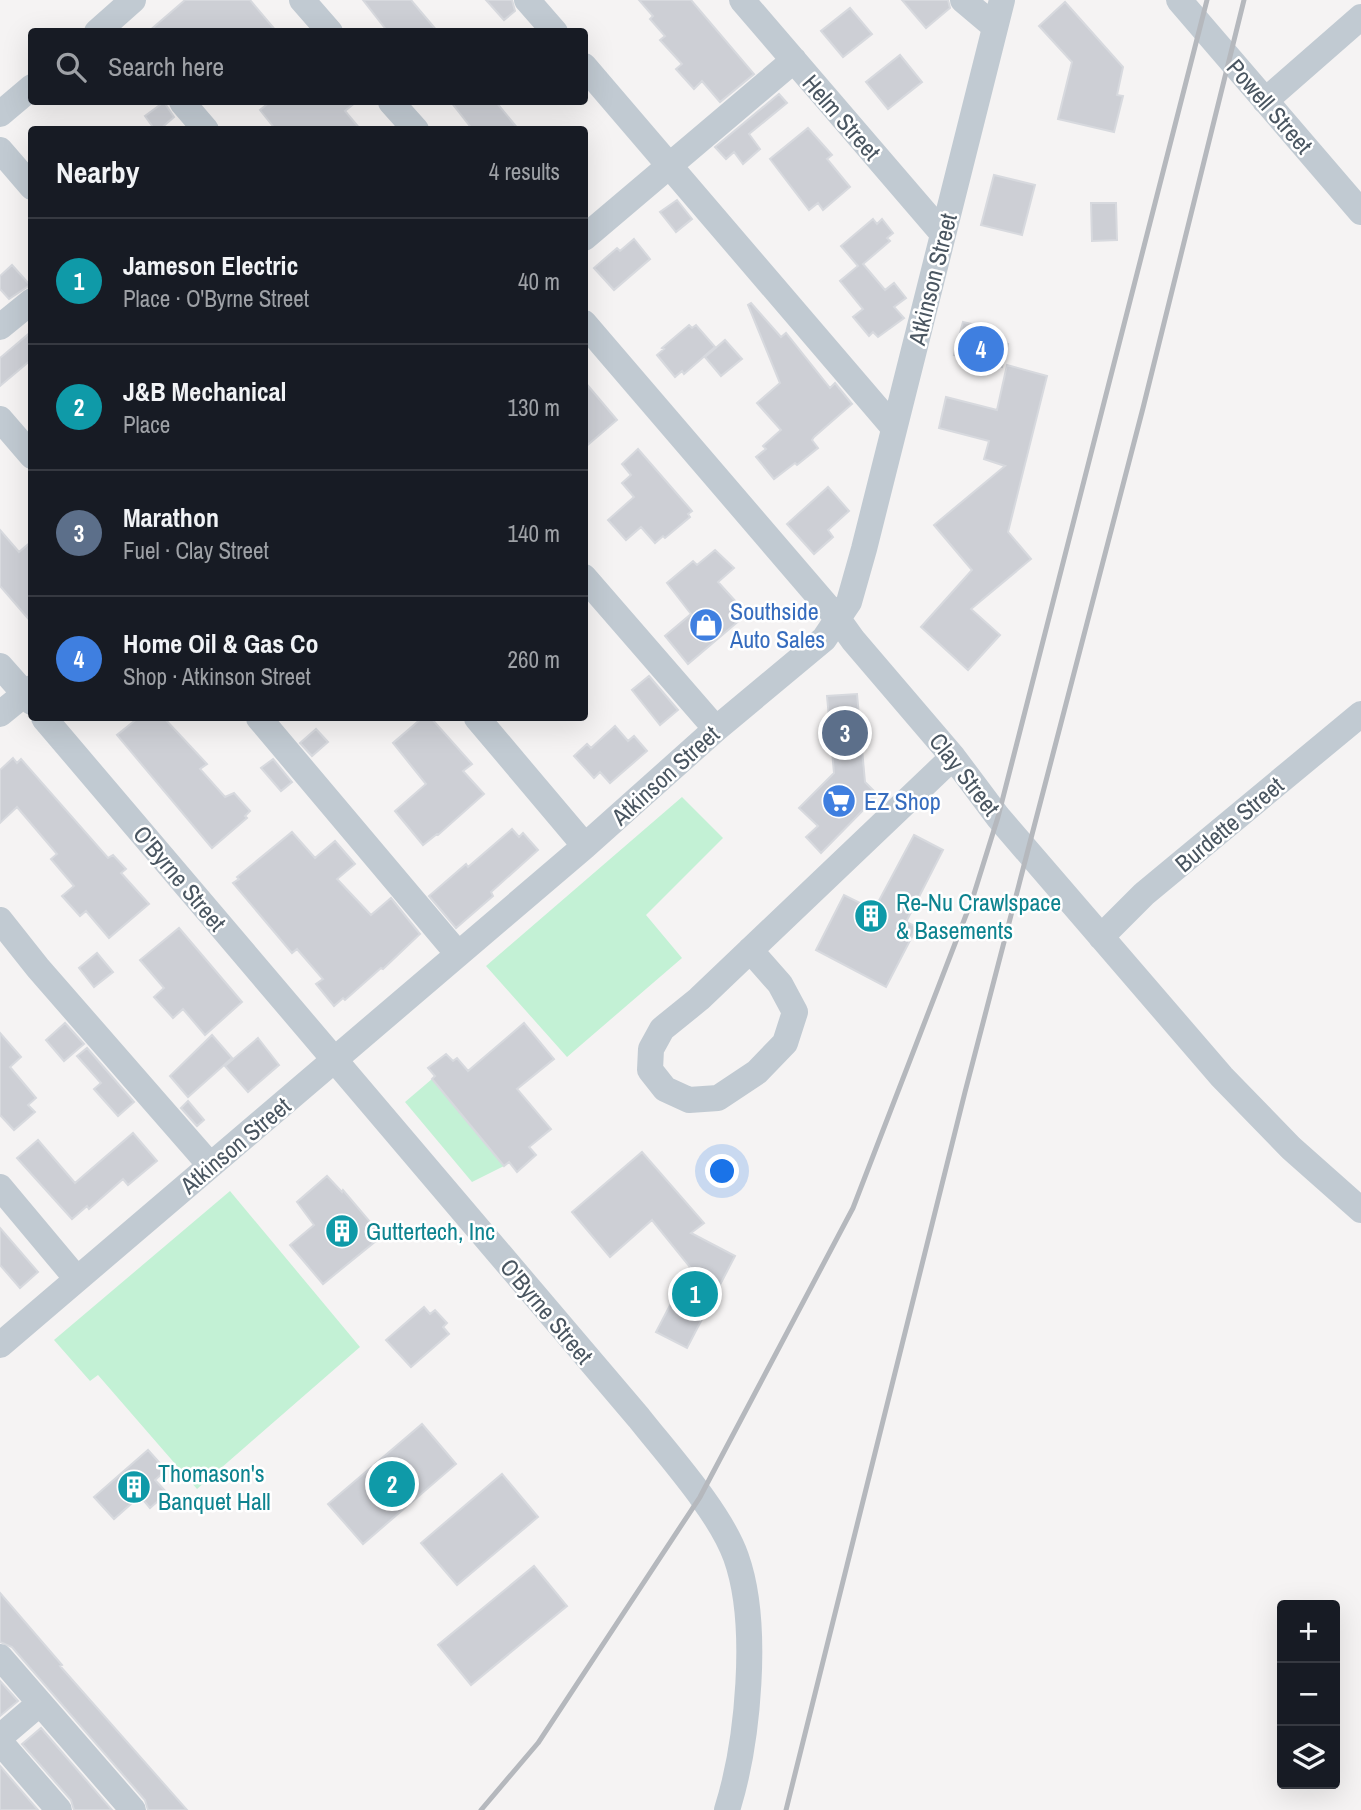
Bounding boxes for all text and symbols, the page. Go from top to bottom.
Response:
search box [28,28,588,105]
icon: search [52,48,90,86]
text: Search here [108,49,224,84]
street label: Powell Street [1220,52,1320,161]
street label: Helm Street [796,67,888,167]
text: Nearby [56,152,139,192]
text: 4 results [489,156,560,187]
street label: Atkinson Street [900,209,964,349]
text: Jameson Electric [123,248,298,283]
text: 1 [74,266,84,297]
text: 40 m [518,266,560,297]
text: Place · O'Byrne Street [123,283,309,314]
pin: 4 [958,323,1004,375]
text: J&B Mechanical [123,374,287,409]
text: 2 [74,392,84,423]
text: 130 m [508,392,560,423]
text: Place [123,409,170,440]
text: Marathon [123,500,219,535]
text: 3 [74,518,84,549]
text: 140 m [508,518,560,549]
text: Fuel · Clay Street [123,535,269,566]
place label: Southside Auto Sales [729,595,825,655]
shop icon: Southside Auto Sales [687,606,725,644]
text: Home Oil & Gas Co [123,626,319,661]
text: 4 [74,644,84,675]
text: 260 m [508,644,560,675]
text: Shop · Atkinson Street [123,661,311,692]
pin: 3 [822,707,868,759]
street label: Atkinson Street [604,718,726,833]
street label: Clay Street [922,726,1008,823]
street label: Burdette Street [1168,769,1290,879]
supermarket icon: EZ Shop [820,782,858,820]
place label: EZ Shop [864,785,941,817]
street label: O'Byrne Street [126,819,234,938]
place label: Re-Nu Crawlspace & Basements [896,886,1061,946]
building icon: Re-Nu Crawlspace & Basements [852,897,890,935]
street label: Atkinson Street [172,1089,297,1201]
your location [705,1154,739,1188]
building icon: Guttertech, Inc [323,1212,361,1250]
place label: Guttertech, Inc [366,1215,495,1247]
street label: O'Byrne Street [493,1252,601,1371]
pin: 1 [672,1268,718,1320]
place label: Thomason's Banquet Hall [158,1457,271,1517]
pin: 2 [369,1458,415,1510]
building icon: Thomason's Banquet Hall [115,1468,153,1506]
map controls [1277,1600,1340,1789]
button: + [1277,1600,1340,1663]
button: − [1277,1663,1340,1726]
button: layers [1277,1726,1340,1789]

